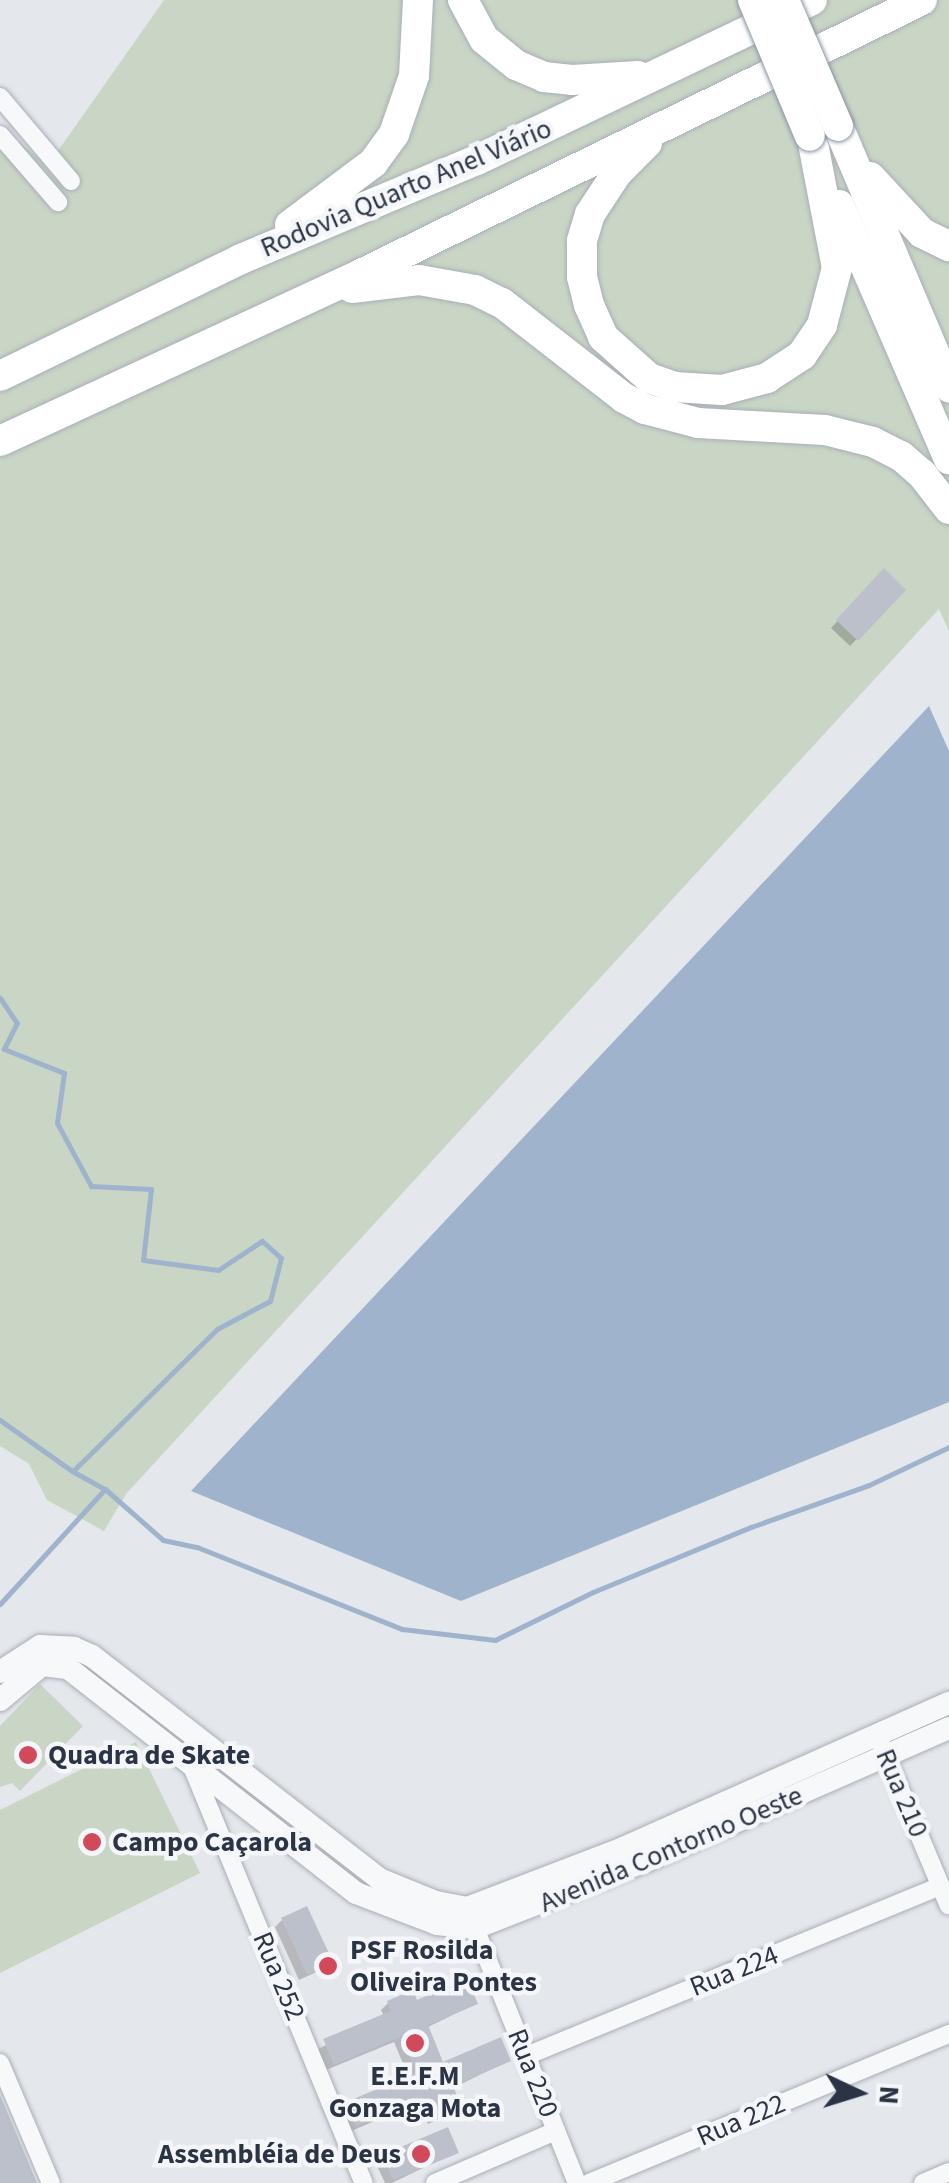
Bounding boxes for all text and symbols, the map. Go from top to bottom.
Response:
street label: Rodovia Quarto Anel Viário [255,111,557,265]
place label: Quadra de Skate [48,1738,250,1772]
marker: Quadra de Skate [17,1744,39,1766]
street label: Rua 210 [868,1744,936,1842]
street label: Avenida Contorno Oeste [534,1778,808,1920]
place label: Campo Caçarola [112,1825,312,1859]
marker: Campo Caçarola [81,1831,103,1853]
street label: Rua 252 [245,1927,313,2025]
place label: PSF Rosilda Oliveira Pontes [350,1933,537,1999]
street label: Rua 224 [685,1938,783,2004]
marker: PSF Rosilda Oliveira Pontes [315,1953,341,1979]
street label: Rua 220 [500,2024,566,2122]
marker: E.E.F.M Gonzaga Mota [404,2032,426,2054]
north arrow [809,2043,909,2143]
place label: E.E.F.M Gonzaga Mota [329,2059,501,2125]
text: N [868,2084,910,2106]
street label: Rua 222 [692,2086,790,2154]
place label: Assembléia de Deus [158,2137,401,2171]
marker: Assembléia de Deus [410,2143,432,2165]

